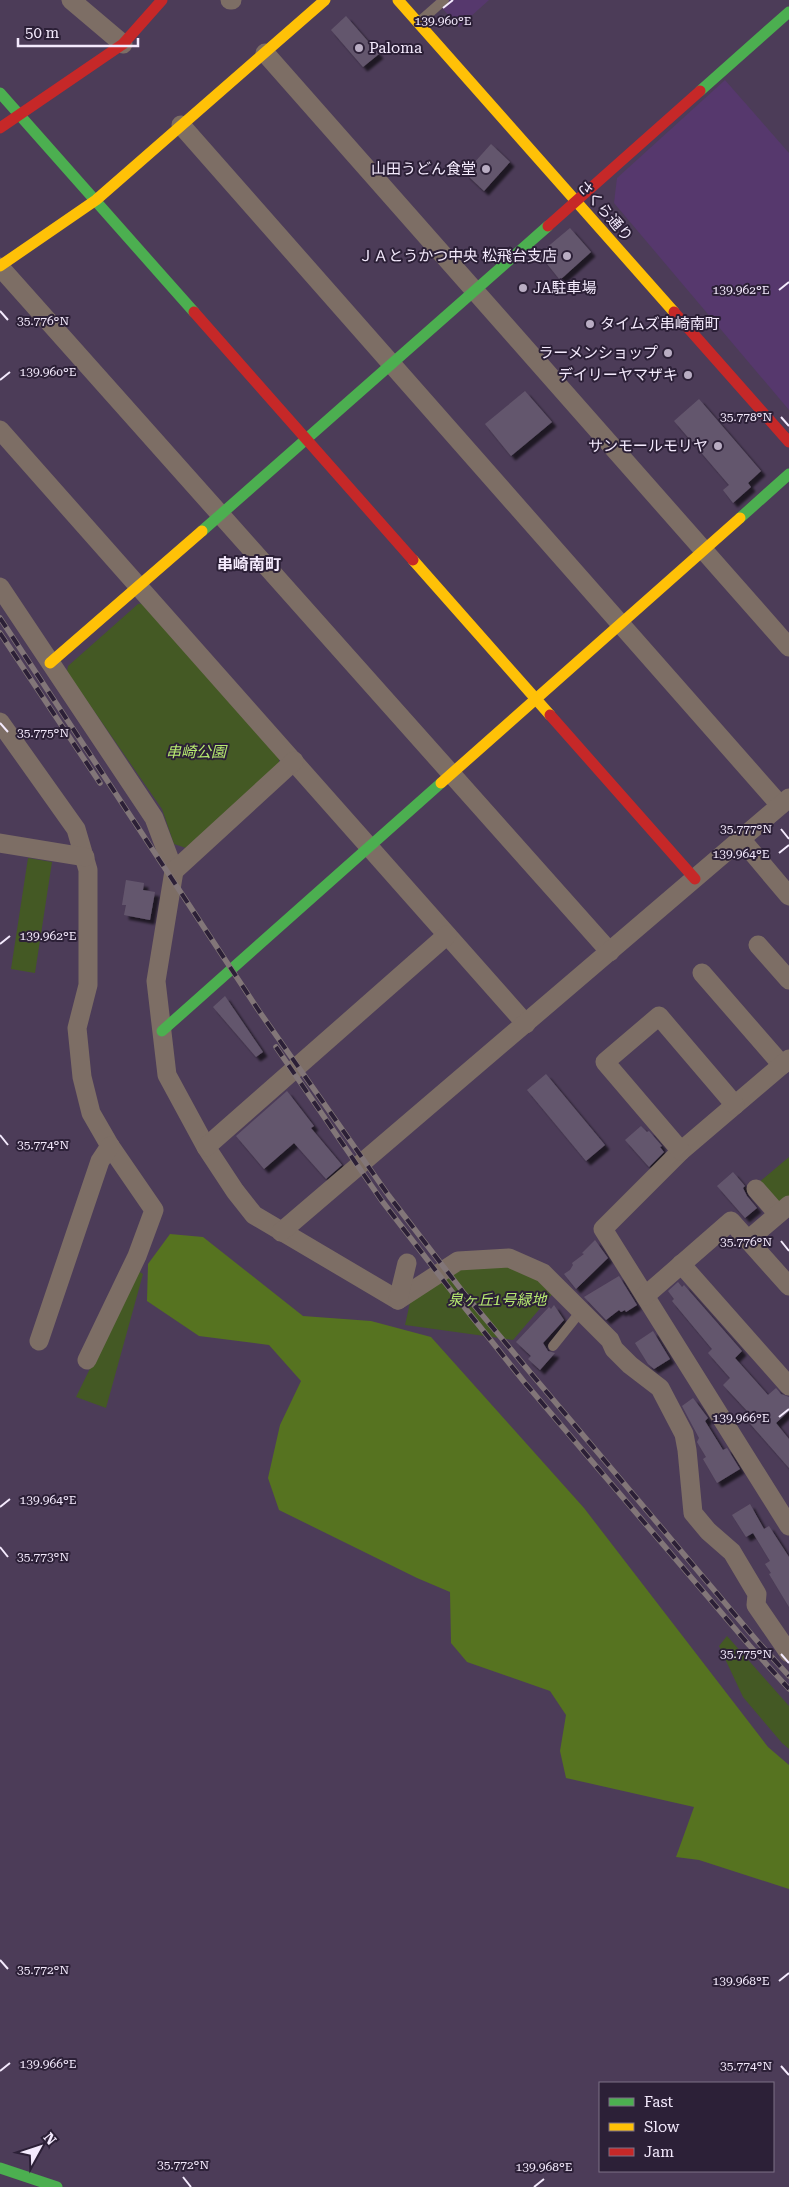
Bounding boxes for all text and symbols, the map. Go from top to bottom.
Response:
text: 139.960°E [415,14,471,28]
scale bar [18,15,138,47]
text: 50 m [25,24,60,42]
place label: Paloma [369,39,422,57]
marker: Paloma [353,42,365,54]
place label: 山田うどん食堂 [371,160,476,178]
marker: 山田うどん食堂 [480,163,492,175]
street label: さくら通り [574,177,636,245]
place label: ＪＡとうかつ中央 松飛台支店 [358,247,557,265]
marker: ＪＡとうかつ中央 松飛台支店 [561,250,573,262]
place label: JA駐車場 [533,279,597,297]
marker: JA駐車場 [517,282,529,294]
text: 139.962°E [713,283,769,297]
text: 35.776°N [17,314,69,328]
place label: タイムズ串崎南町 [600,315,720,333]
marker: タイムズ串崎南町 [584,318,596,330]
place label: ラーメンショップ [539,344,658,362]
marker: ラーメンショップ [662,347,674,359]
text: 139.960°E [20,365,76,379]
place label: デイリーヤマザキ [558,366,678,384]
marker: デイリーヤマザキ [682,369,694,381]
text: 35.778°N [720,410,772,424]
place label: サンモールモリヤ [588,437,708,455]
marker: サンモールモリヤ [712,440,724,452]
district label: 串崎南町 [217,555,281,574]
text: 35.775°N [17,726,69,740]
park label: 串崎公園 [166,743,228,761]
text: 35.777°N [720,822,772,836]
text: 139.964°E [713,847,769,861]
text: 139.962°E [20,929,76,943]
text: 35.774°N [17,1138,69,1152]
text: 35.776°N [720,1235,772,1249]
park label: 泉ヶ丘1号緑地 [448,1291,548,1309]
text: 139.966°E [713,1411,769,1425]
text: 139.964°E [20,1493,76,1507]
text: 35.773°N [17,1550,69,1564]
text: 35.775°N [720,1647,772,1661]
text: 35.772°N [17,1963,69,1977]
text: 139.968°E [713,1974,769,1988]
text: 139.966°E [20,2057,76,2071]
text: 35.774°N [720,2059,772,2073]
legend [599,2082,774,2172]
text: Fast [644,2093,674,2111]
text: Slow [644,2118,680,2136]
north arrow [15,2122,65,2172]
text: N [40,2129,60,2148]
text: Jam [644,2143,674,2161]
text: 35.772°N [157,2158,209,2172]
text: 139.968°E [516,2160,572,2174]

